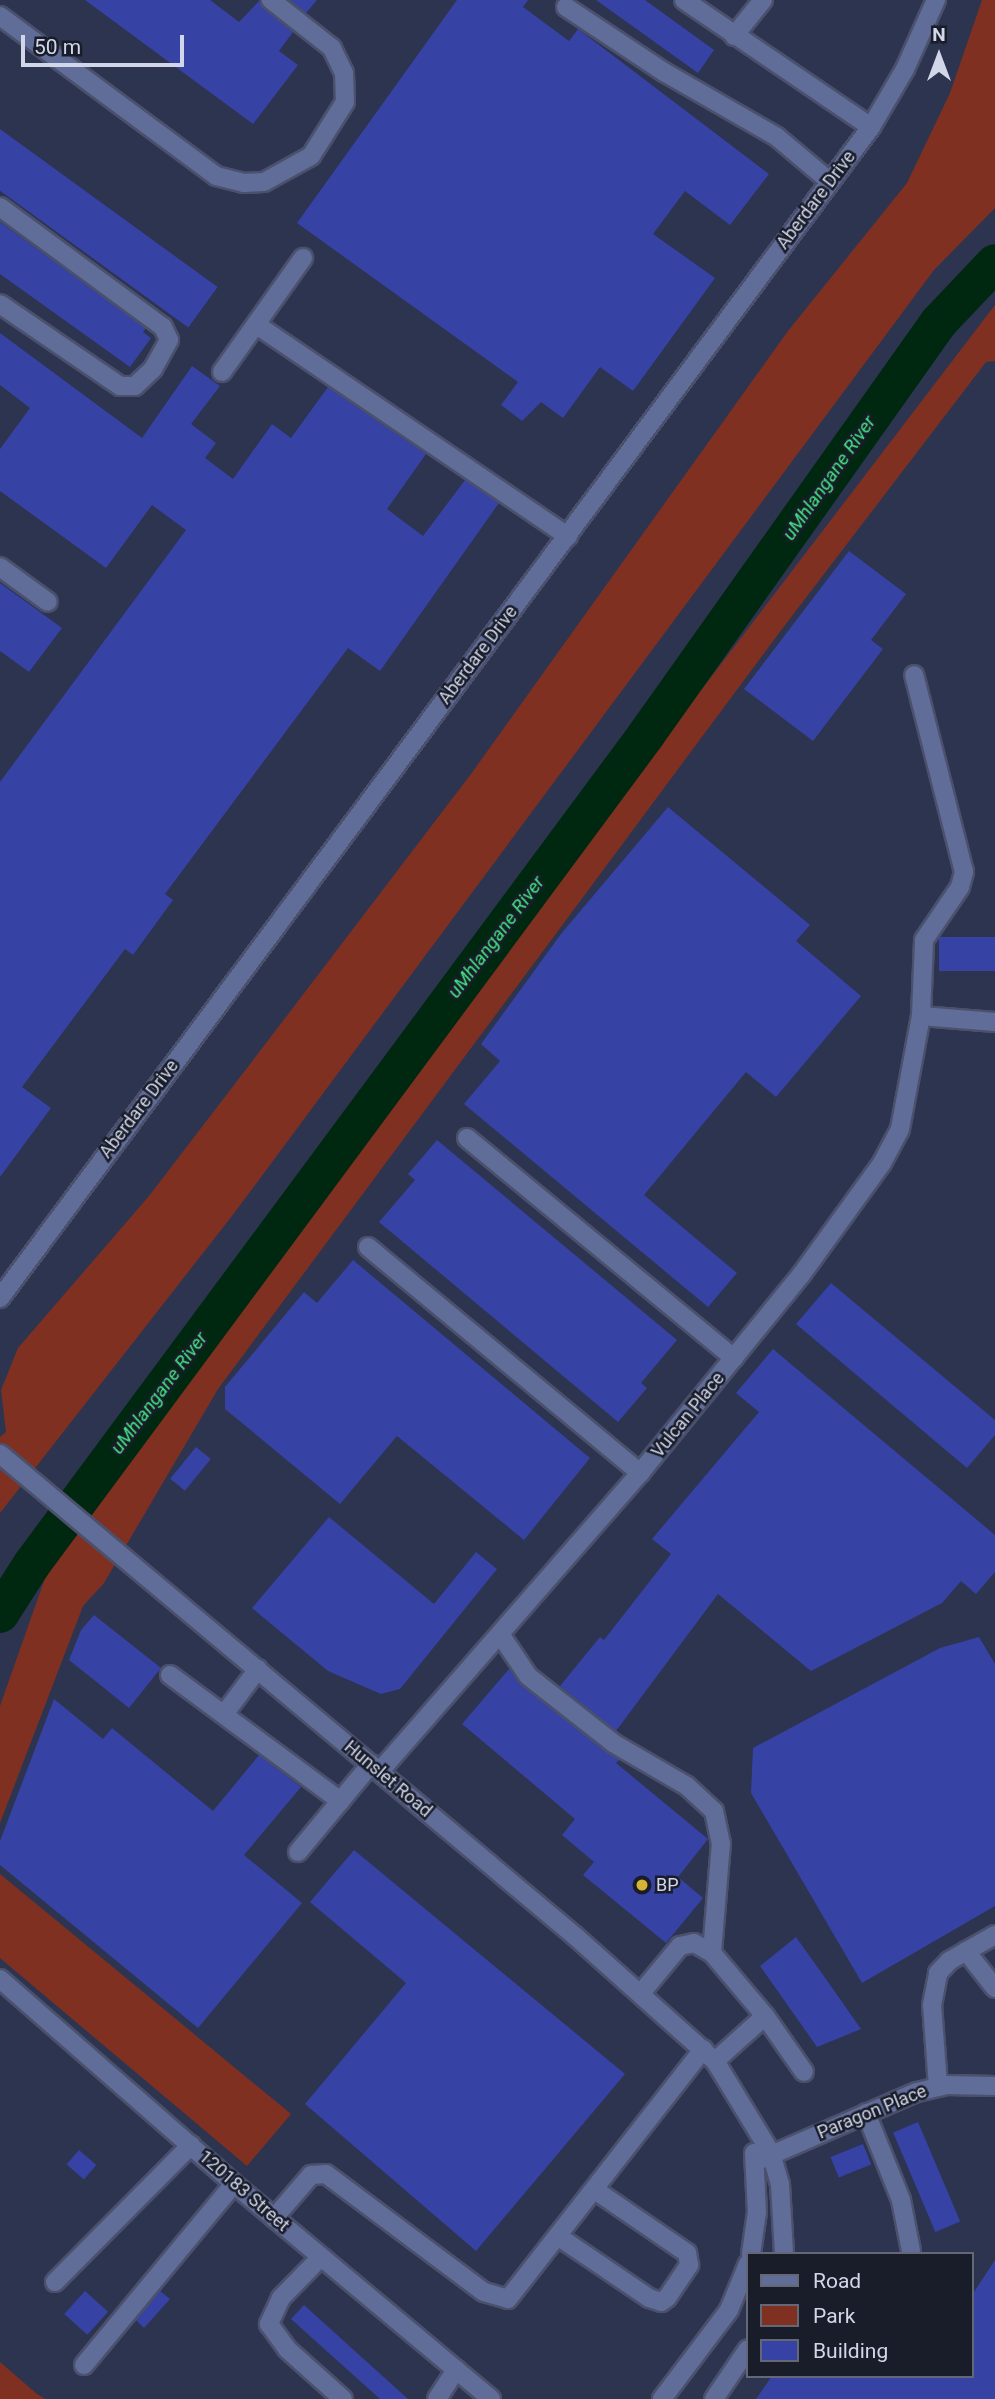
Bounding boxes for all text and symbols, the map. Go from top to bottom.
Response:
scale bar [24,21,187,65]
north arrow [904,21,974,91]
text: N [932,23,946,46]
text: 50 m [34,35,81,59]
street label: Aberdare Drive [772,147,860,253]
water label: uMhlangane River [778,411,880,545]
street label: Aberdare Drive [434,602,522,708]
water label: uMhlangane River [443,872,549,1002]
street label: Aberdare Drive [95,1056,183,1162]
water label: uMhlangane River [106,1328,212,1458]
street label: Vulcan Place [647,1368,729,1462]
street label: Hunslet Road [340,1736,436,1822]
place label: BP [656,1874,679,1896]
marker: BP [634,1877,650,1893]
street label: Paragon Place [814,2080,930,2144]
street label: 120183 Street [194,2146,294,2236]
legend [746,2252,974,2378]
text: Road [813,2269,861,2293]
text: Park [813,2304,855,2328]
text: Building [813,2339,888,2363]

